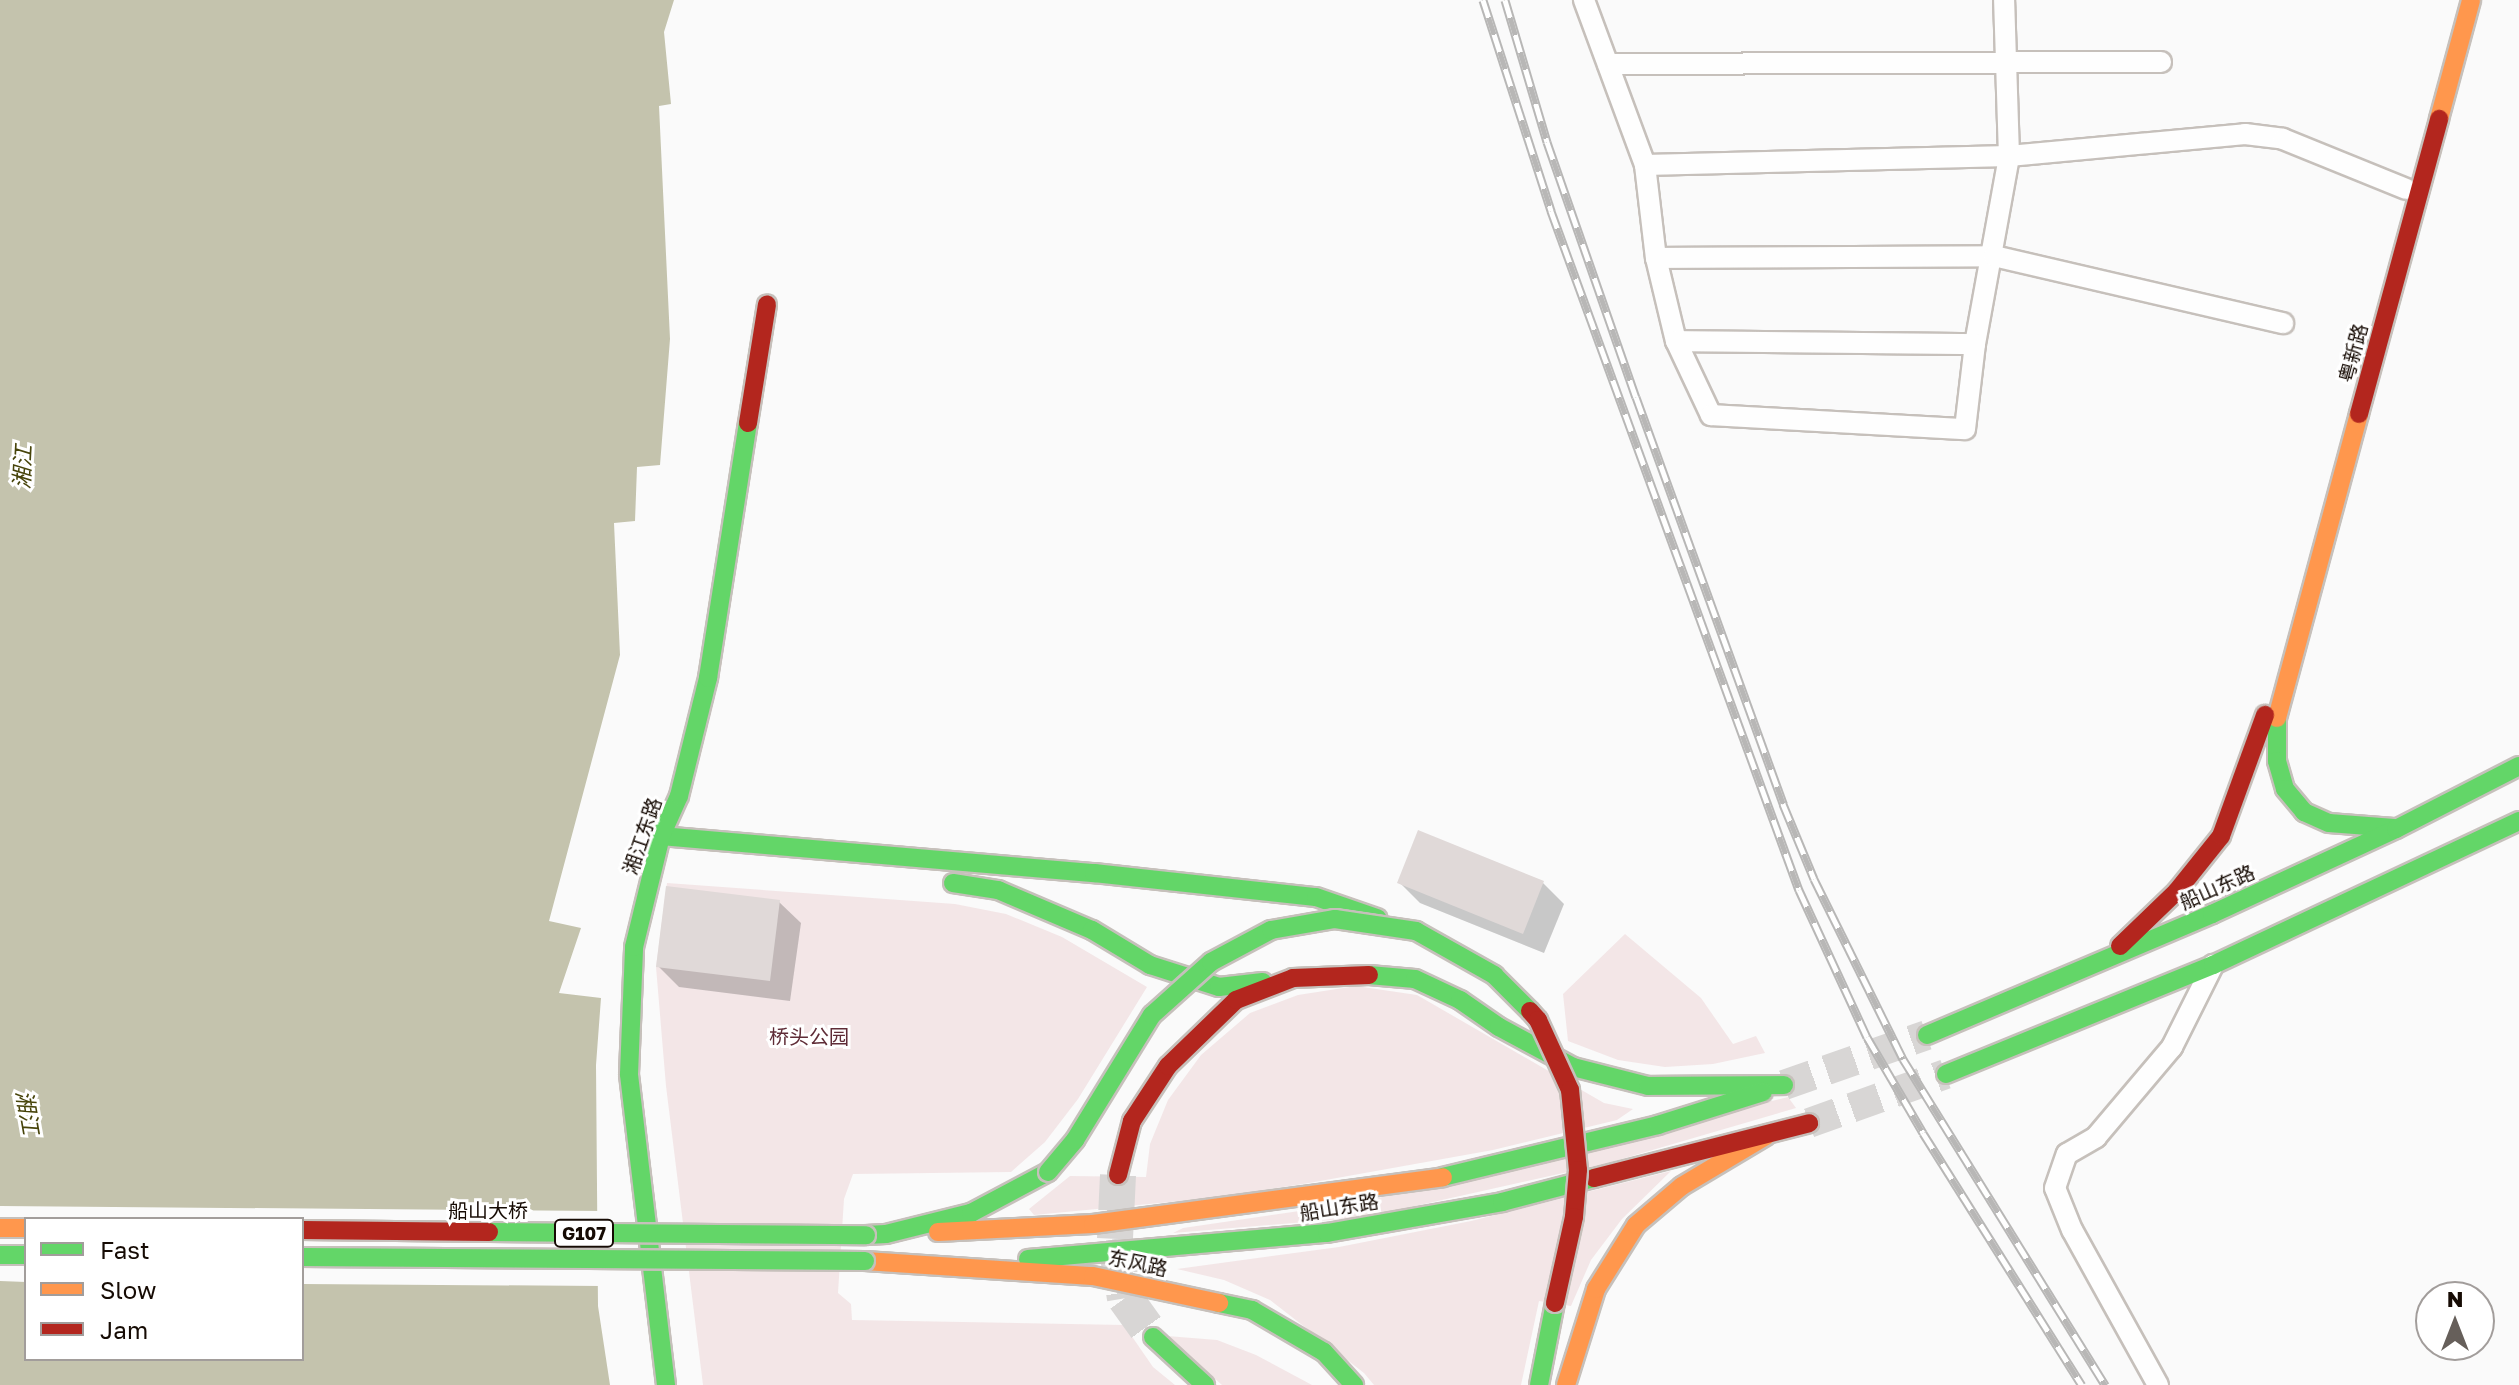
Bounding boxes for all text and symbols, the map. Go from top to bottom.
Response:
street label: 粤新路 [2334,321,2372,385]
water label: 湘江 [8,444,36,490]
street label: 湘江东路 [618,794,666,878]
street label: 船山东路 [2176,860,2258,914]
park label: 桥头公园 [769,1024,849,1048]
water label: 湘江 [11,1088,45,1136]
street label: 船山东路 [1298,1189,1380,1225]
street label: 船山大桥 [448,1198,528,1222]
legend [24,1217,304,1361]
road number: G107 [552,1219,616,1247]
text: Fast [100,1235,150,1264]
street label: 东风路 [1106,1245,1170,1281]
text: Slow [100,1275,156,1304]
north arrow [2415,1281,2495,1361]
text: N [2447,1285,2463,1312]
text: Jam [100,1315,148,1344]

